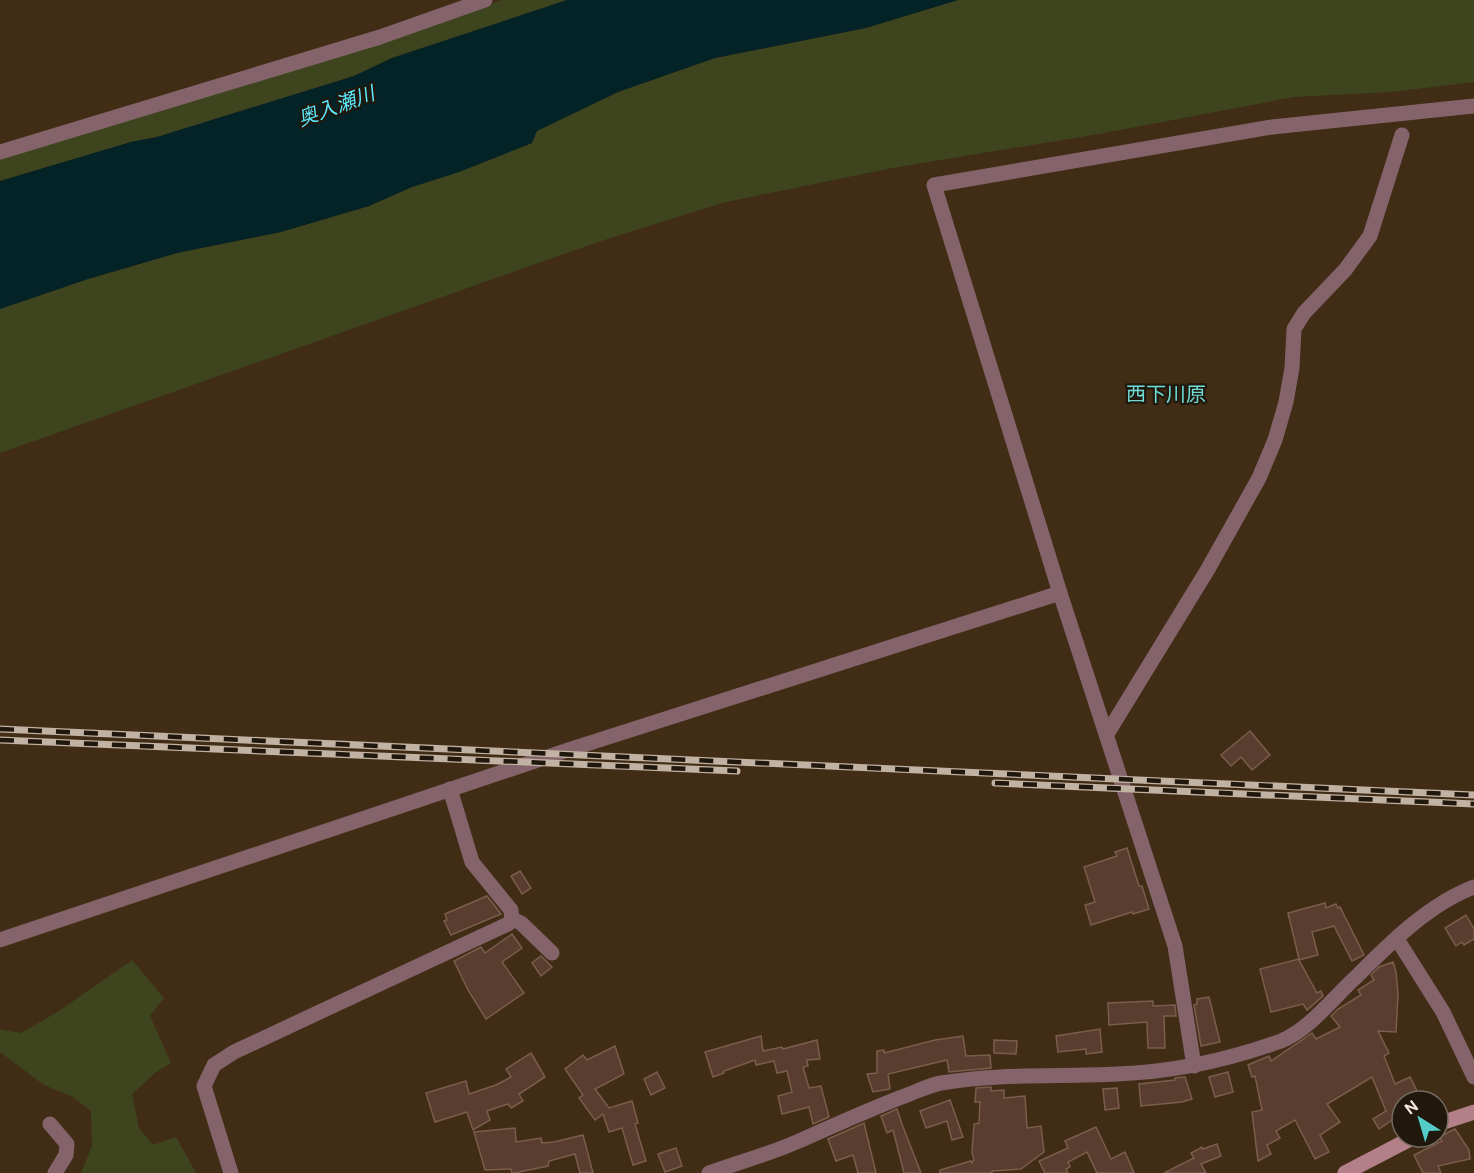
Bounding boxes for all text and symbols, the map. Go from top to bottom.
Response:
water label: 奥入瀬川 [294,79,380,132]
district label: 西下川原 [1126,381,1206,407]
north arrow [1390,1089,1450,1149]
text: N [1400,1096,1422,1119]

